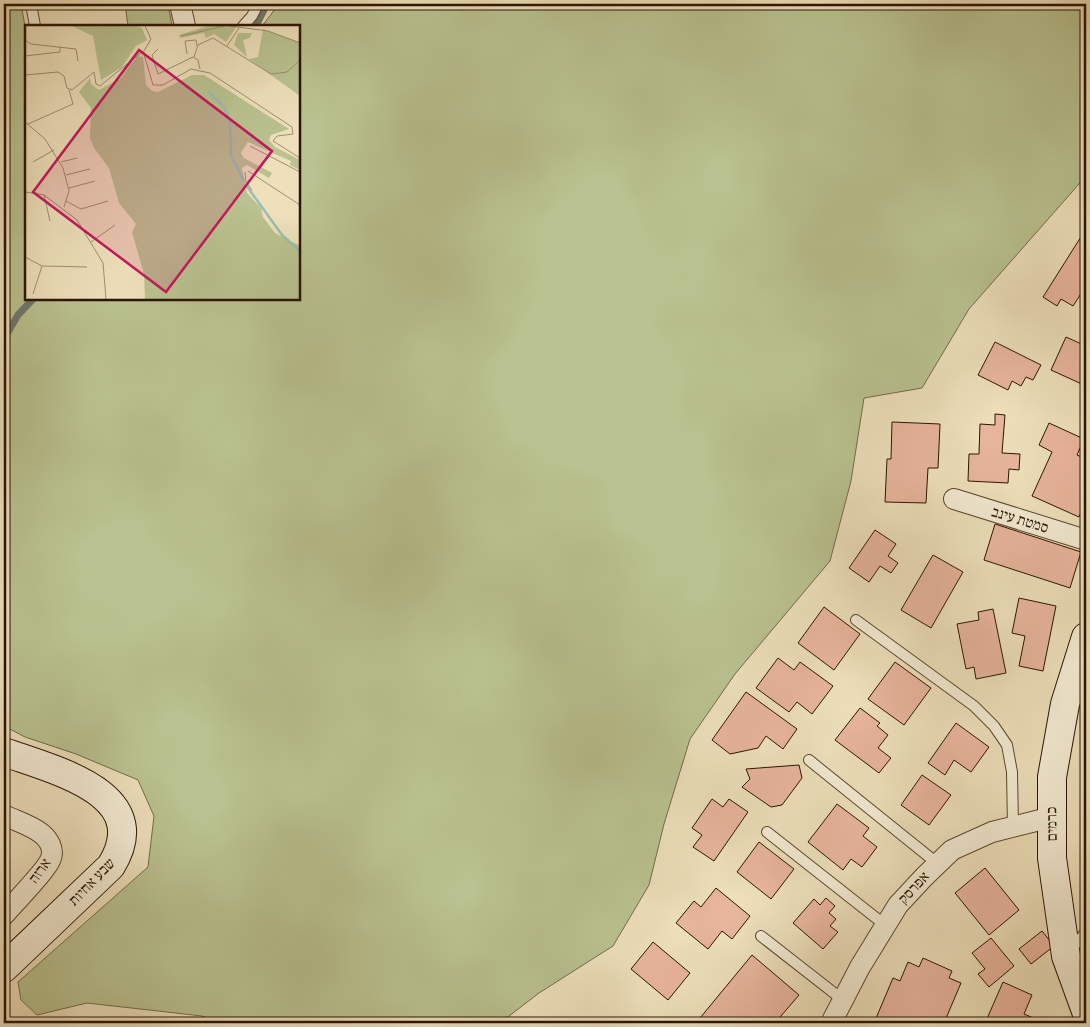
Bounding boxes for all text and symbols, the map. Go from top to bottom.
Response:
inset map [25,25,300,300]
street label: סמטת עינב [989,502,1051,538]
street label: כרמים [1042,807,1062,841]
street label: שבע אחיות [65,854,119,910]
street label: ארזה [24,855,56,887]
street label: אפרסק [894,868,934,908]

